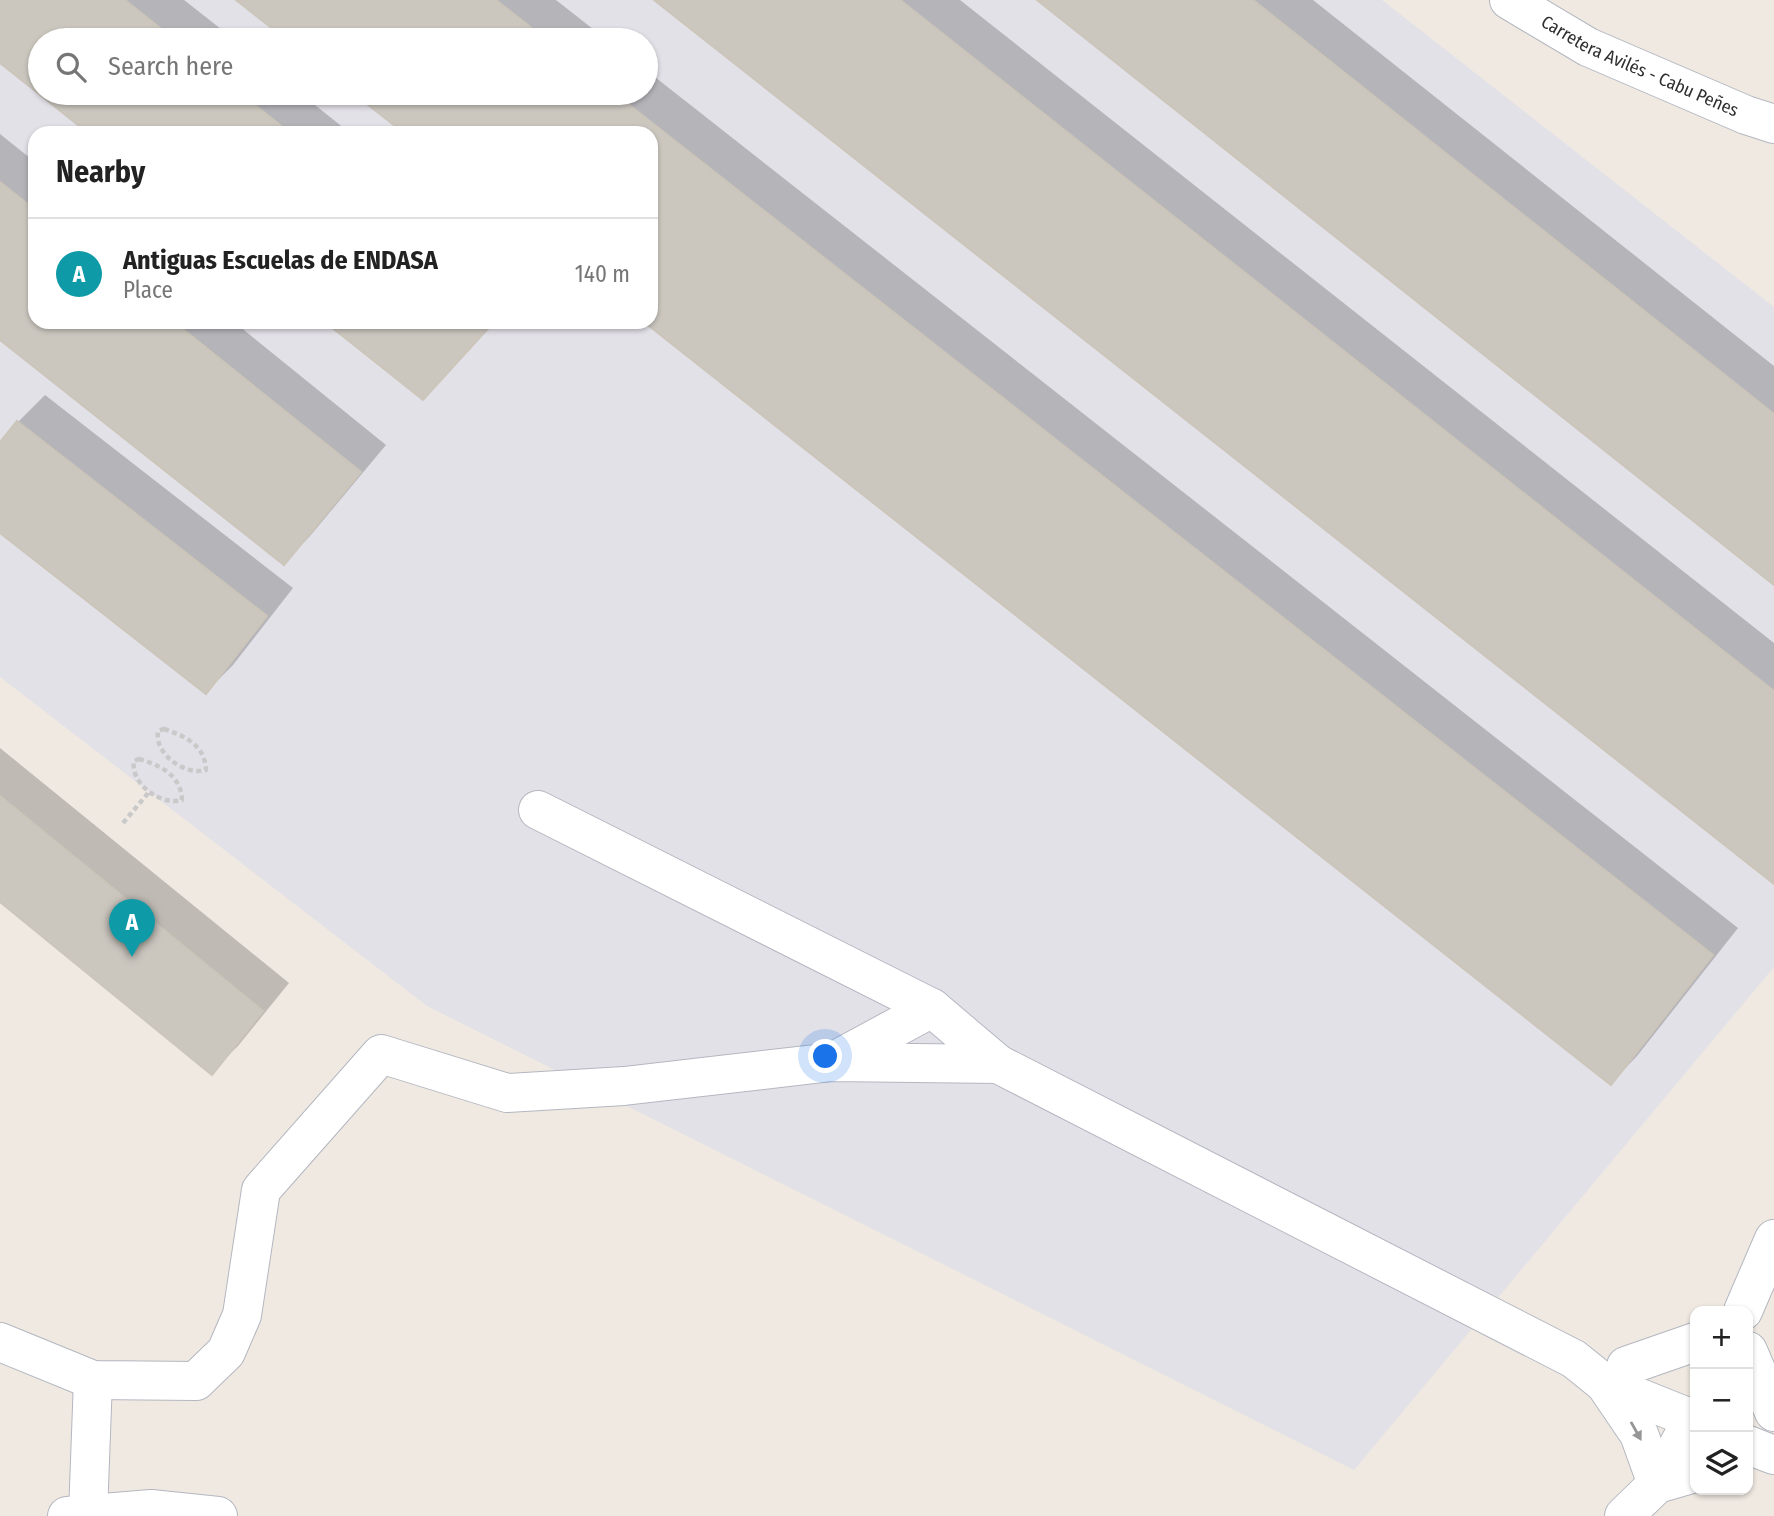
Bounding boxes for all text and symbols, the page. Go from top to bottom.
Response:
street label: Carretera Avilés - Cabu Peñes [1537,11,1742,122]
search box [28,28,658,105]
icon: search [52,48,90,86]
text: Search here [108,51,233,82]
text: Nearby [56,154,145,190]
text: Antiguas Escuelas de ENDASA [123,245,438,276]
text: A [73,260,85,288]
text: 140 m [575,260,630,288]
text: Place [123,276,173,304]
pin: A [109,899,155,957]
your location [808,1039,842,1073]
map controls [1690,1306,1753,1495]
button: + [1690,1306,1753,1369]
button: − [1690,1369,1753,1432]
one-way arrow [1630,1422,1642,1441]
button: layers [1690,1432,1753,1495]

